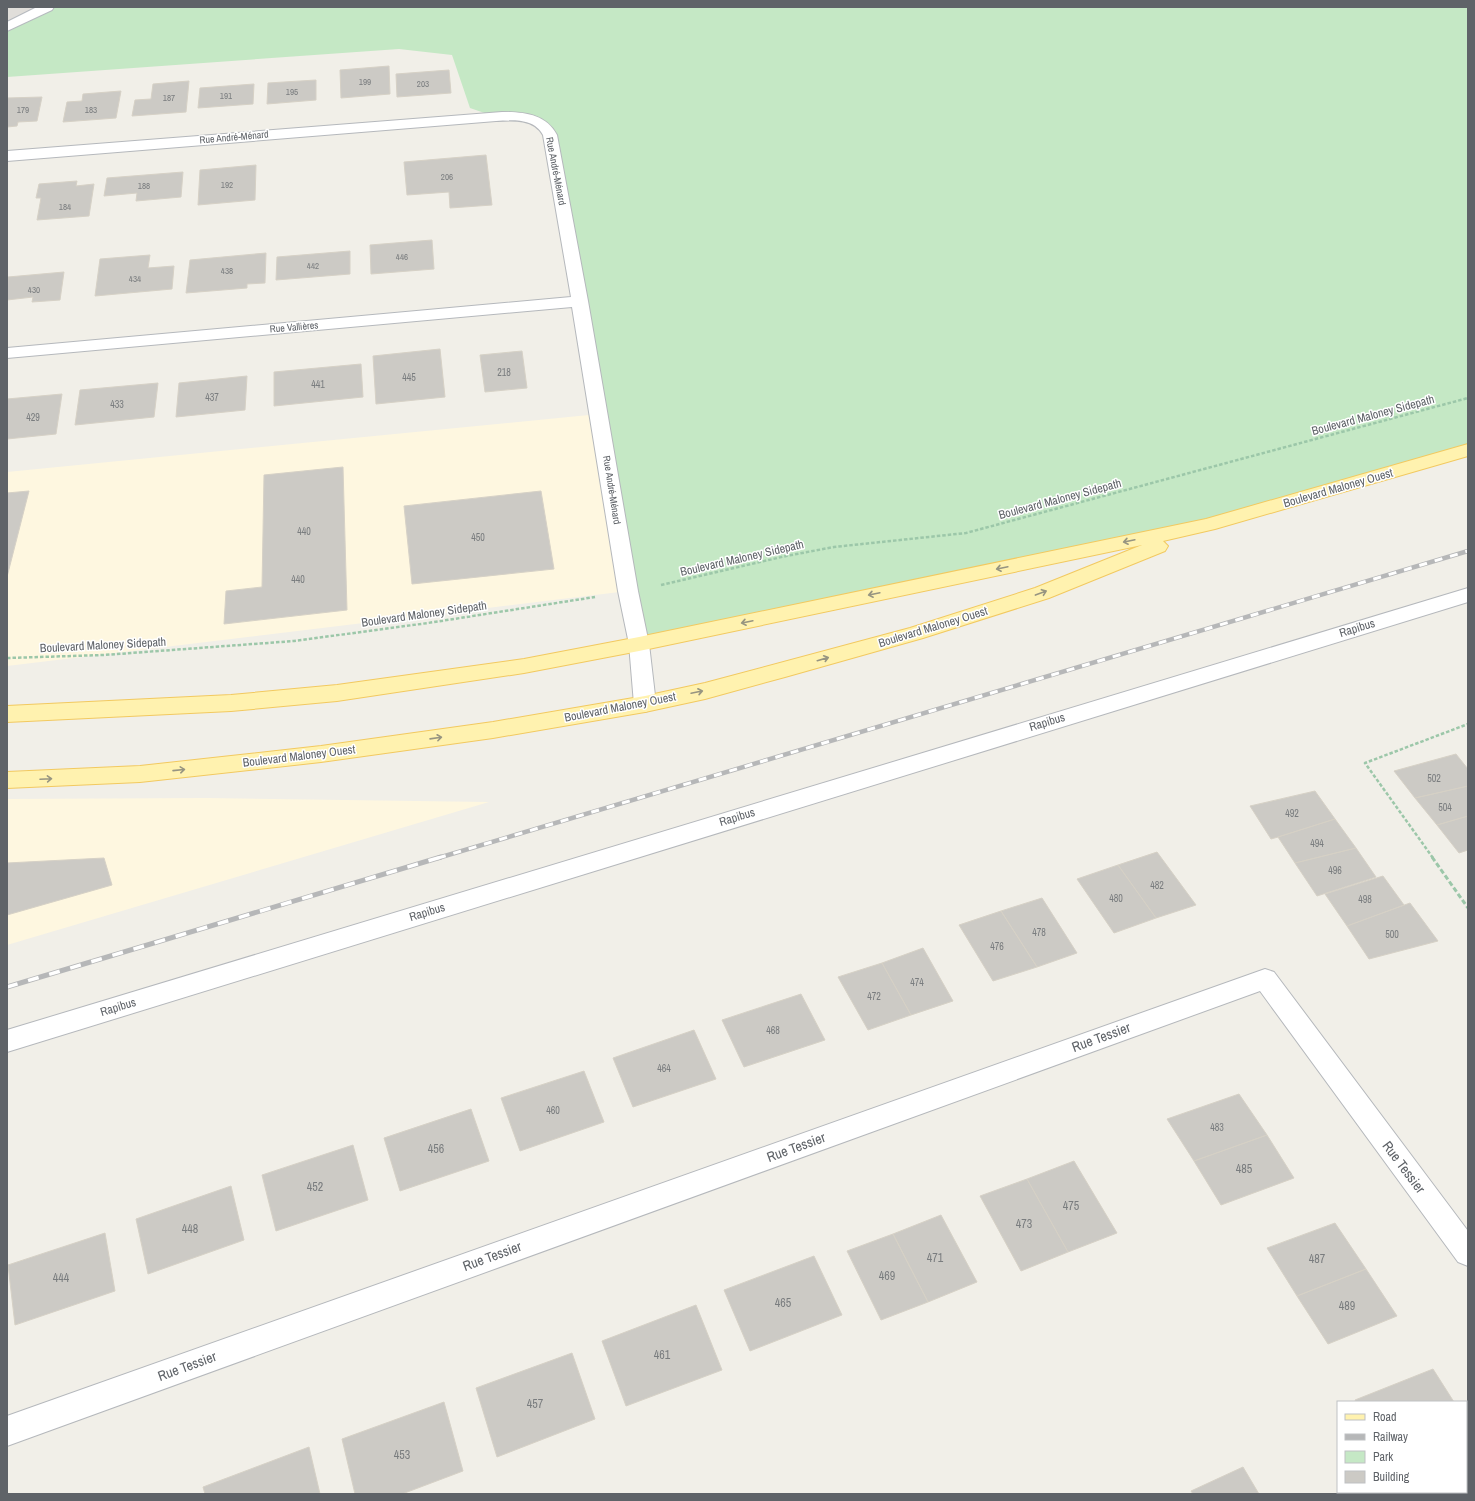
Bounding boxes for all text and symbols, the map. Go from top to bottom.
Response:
house number: 199 [359,76,371,88]
house number: 203 [417,78,429,90]
house number: 195 [286,86,298,98]
house number: 191 [220,90,232,102]
house number: 187 [163,92,175,104]
house number: 179 [17,104,29,116]
house number: 183 [85,104,97,116]
street label: Rue André-Ménard [199,128,269,146]
street label: Rue André-Ménard [543,136,569,206]
house number: 206 [441,171,453,183]
house number: 192 [221,179,233,191]
house number: 188 [138,180,150,192]
house number: 184 [59,201,71,213]
house number: 446 [396,251,408,263]
house number: 442 [307,260,319,272]
house number: 438 [221,265,233,277]
house number: 434 [129,273,141,285]
house number: 430 [28,284,40,296]
street label: Rue Vallières [269,318,319,336]
house number: 218 [497,366,511,379]
house number: 445 [402,371,416,384]
house number: 441 [311,378,325,391]
house number: 437 [205,391,219,404]
street label: Boulevard Maloney Sidepath [1310,391,1436,439]
house number: 433 [110,398,124,411]
house number: 429 [26,411,40,424]
street label: Rue André-Ménard [600,455,624,525]
street label: Boulevard Maloney Ouest [1281,465,1395,511]
street label: Boulevard Maloney Sidepath [997,475,1123,523]
house number: 440 [297,525,311,538]
house number: 450 [471,531,485,544]
street label: Boulevard Maloney Sidepath [679,536,805,580]
one-way arrow [1123,538,1136,546]
one-way arrow [995,564,1008,572]
house number: 440 [291,573,305,586]
one-way arrow [1035,589,1047,597]
one-way arrow [868,591,881,599]
street label: Boulevard Maloney Sidepath [360,597,488,631]
street label: Boulevard Maloney Ouest [877,603,990,651]
street label: Rapibus [1337,615,1377,641]
one-way arrow [741,618,754,626]
street label: Boulevard Maloney Sidepath [39,634,167,656]
one-way arrow [816,655,829,662]
street label: Boulevard Maloney Ouest [563,688,677,726]
one-way arrow [690,688,703,696]
street label: Rapibus [1027,709,1067,735]
one-way arrow [429,734,442,742]
street label: Boulevard Maloney Ouest [242,741,356,771]
one-way arrow [172,766,185,774]
house number: 502 [1427,772,1441,785]
one-way arrow [39,775,52,782]
house number: 504 [1438,801,1452,814]
street label: Rapibus [717,804,757,830]
house number: 492 [1285,807,1299,820]
house number: 494 [1310,837,1324,850]
house number: 496 [1328,864,1342,877]
house number: 482 [1150,879,1164,892]
house number: 480 [1109,892,1123,905]
house number: 498 [1358,893,1372,906]
street label: Rapibus [407,899,447,925]
house number: 478 [1032,926,1046,939]
house number: 500 [1385,928,1399,941]
house number: 476 [990,940,1004,953]
house number: 474 [910,976,924,989]
house number: 472 [867,990,881,1003]
street label: Rapibus [98,994,138,1020]
street label: Rue Tessier [1069,1018,1133,1056]
house number: 468 [766,1024,780,1037]
house number: 464 [657,1062,671,1075]
house number: 460 [546,1104,560,1117]
house number: 483 [1210,1121,1224,1134]
street label: Rue Tessier [764,1128,828,1166]
street label: Rue Tessier [1378,1137,1430,1197]
house number: 456 [428,1141,444,1157]
house number: 485 [1236,1161,1253,1177]
house number: 452 [307,1179,323,1195]
house number: 475 [1063,1198,1080,1214]
house number: 473 [1016,1216,1032,1232]
house number: 448 [182,1221,198,1237]
street label: Rue Tessier [460,1237,524,1275]
house number: 471 [927,1250,944,1266]
house number: 487 [1309,1251,1326,1267]
house number: 469 [879,1268,895,1284]
house number: 444 [53,1270,70,1286]
house number: 465 [775,1295,792,1311]
house number: 489 [1339,1298,1355,1314]
street label: Rue Tessier [155,1347,219,1385]
house number: 461 [654,1347,671,1363]
house number: 457 [527,1396,544,1412]
legend [1337,1401,1467,1493]
text: Road [1373,1409,1397,1425]
text: Railway [1373,1429,1408,1445]
house number: 453 [394,1447,410,1463]
text: Park [1373,1449,1393,1465]
text: Building [1373,1469,1410,1485]

